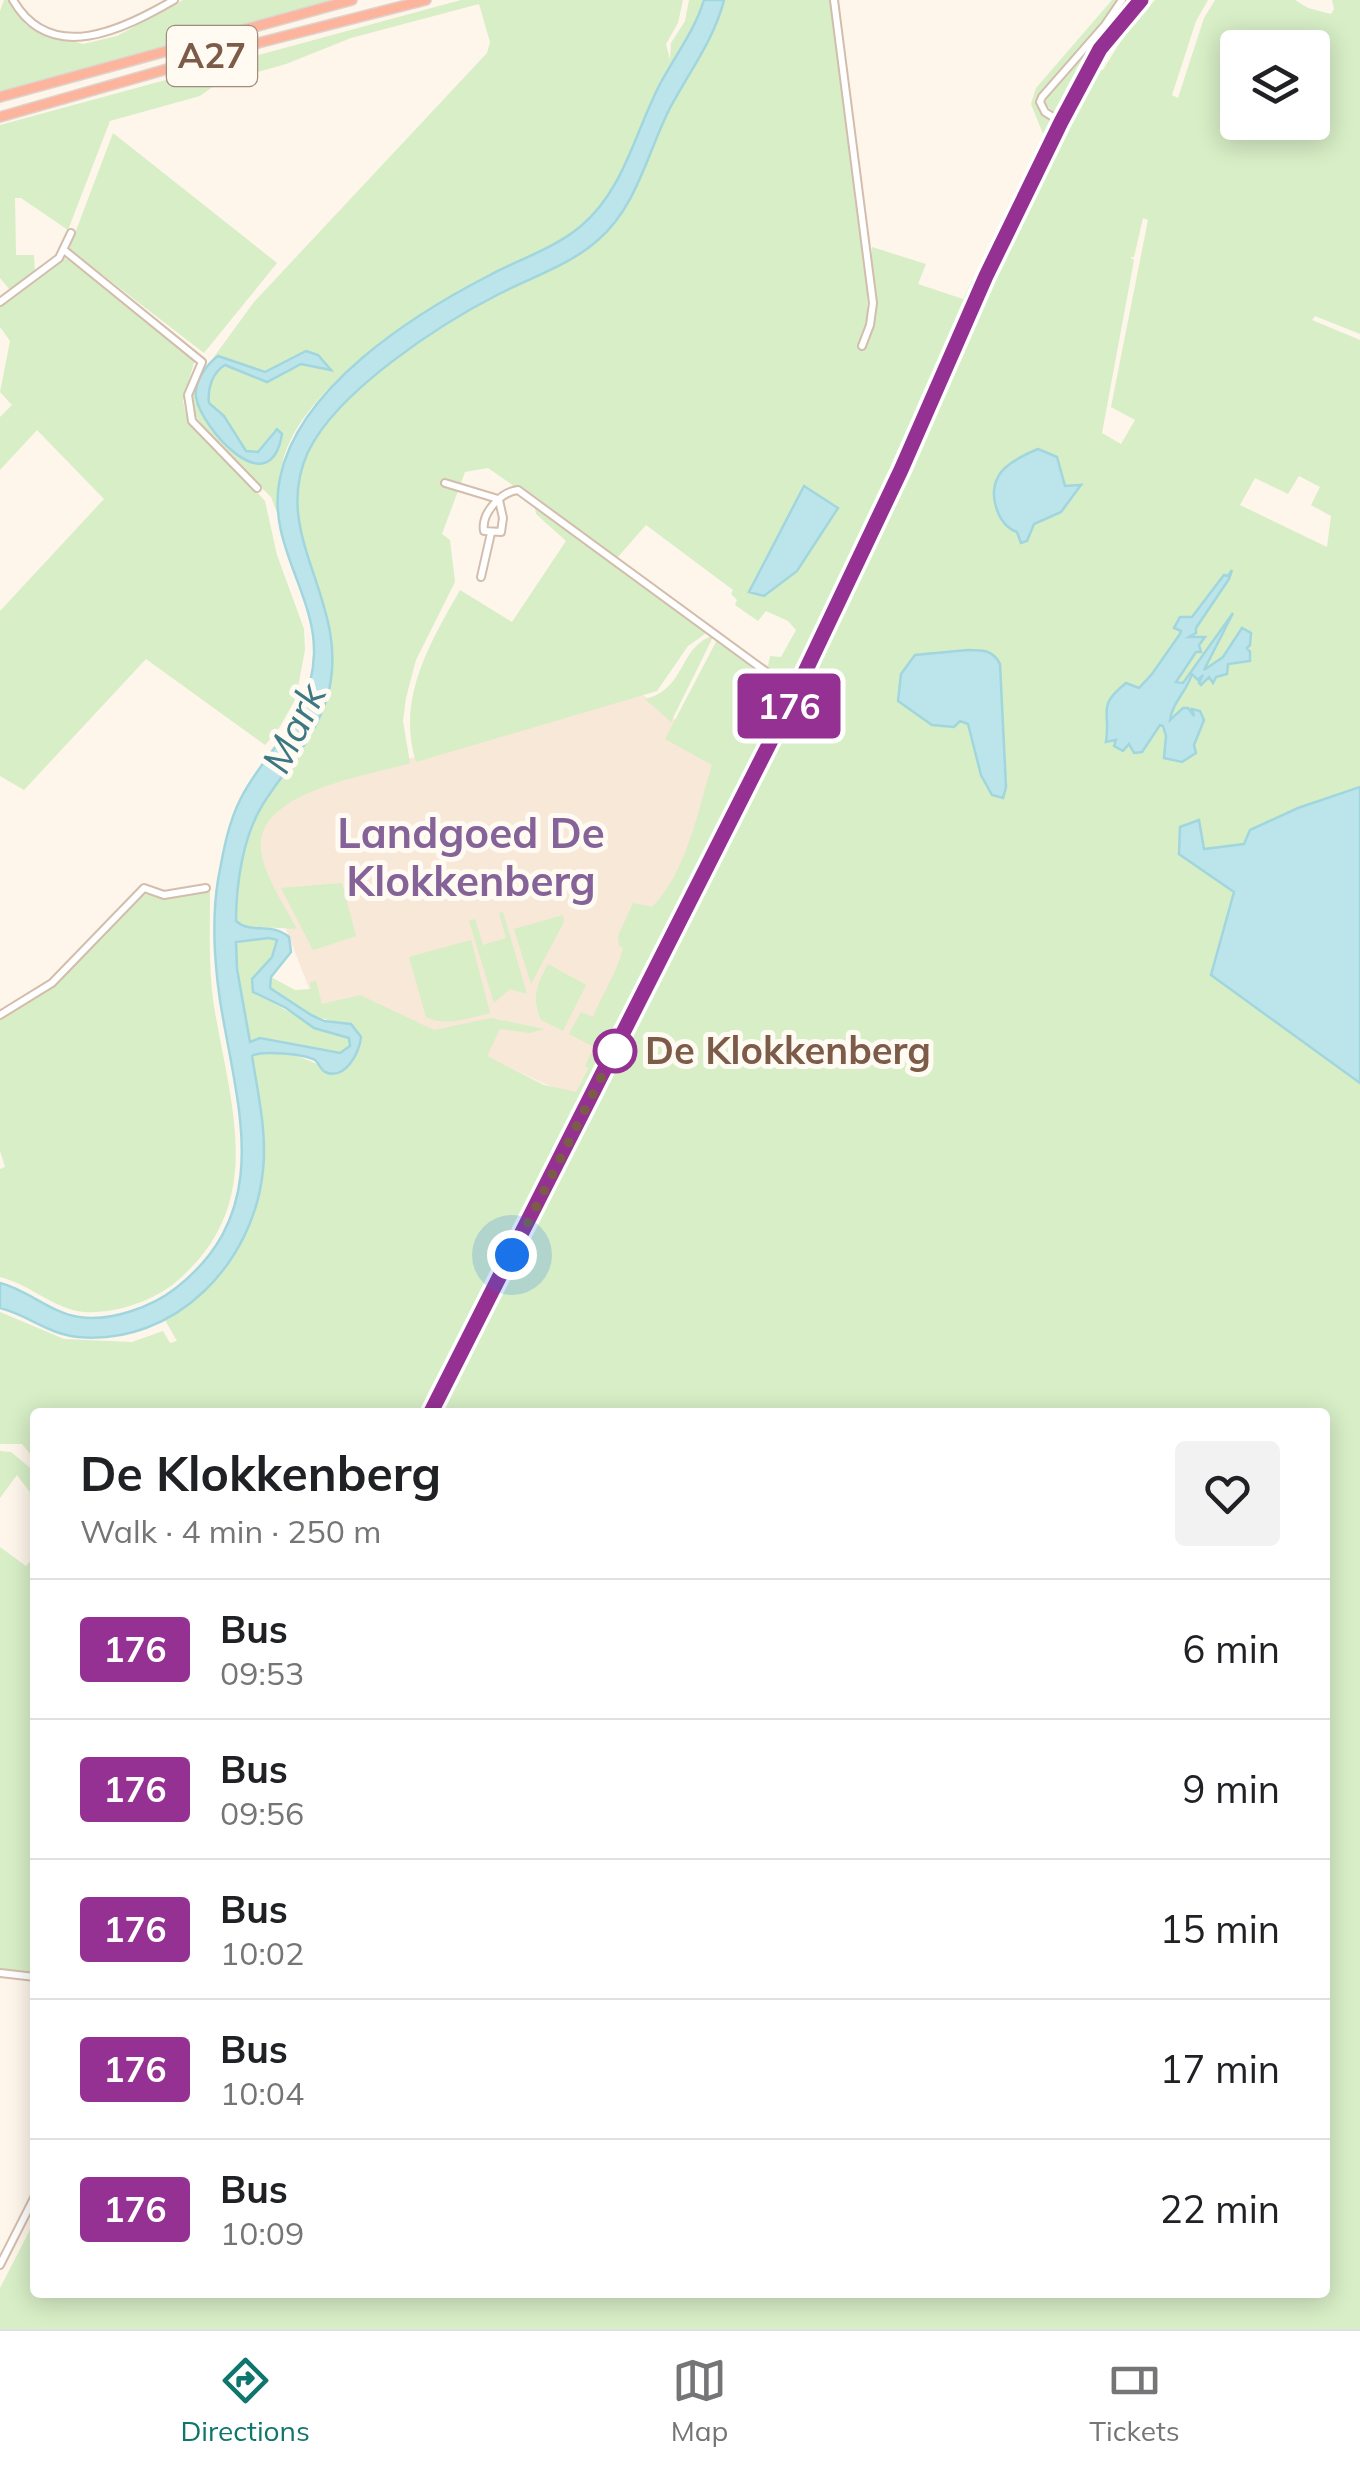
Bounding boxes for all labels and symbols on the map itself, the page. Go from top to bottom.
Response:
road number: A27 [167,26,257,86]
water label: Mark [250,673,337,781]
line badge: 176 [732,674,846,738]
district label: Landgoed De Klokkenberg [337,806,605,907]
place label: De Klokkenberg [645,1026,931,1074]
marker: De Klokkenberg [594,1030,636,1072]
your location [487,1230,537,1280]

